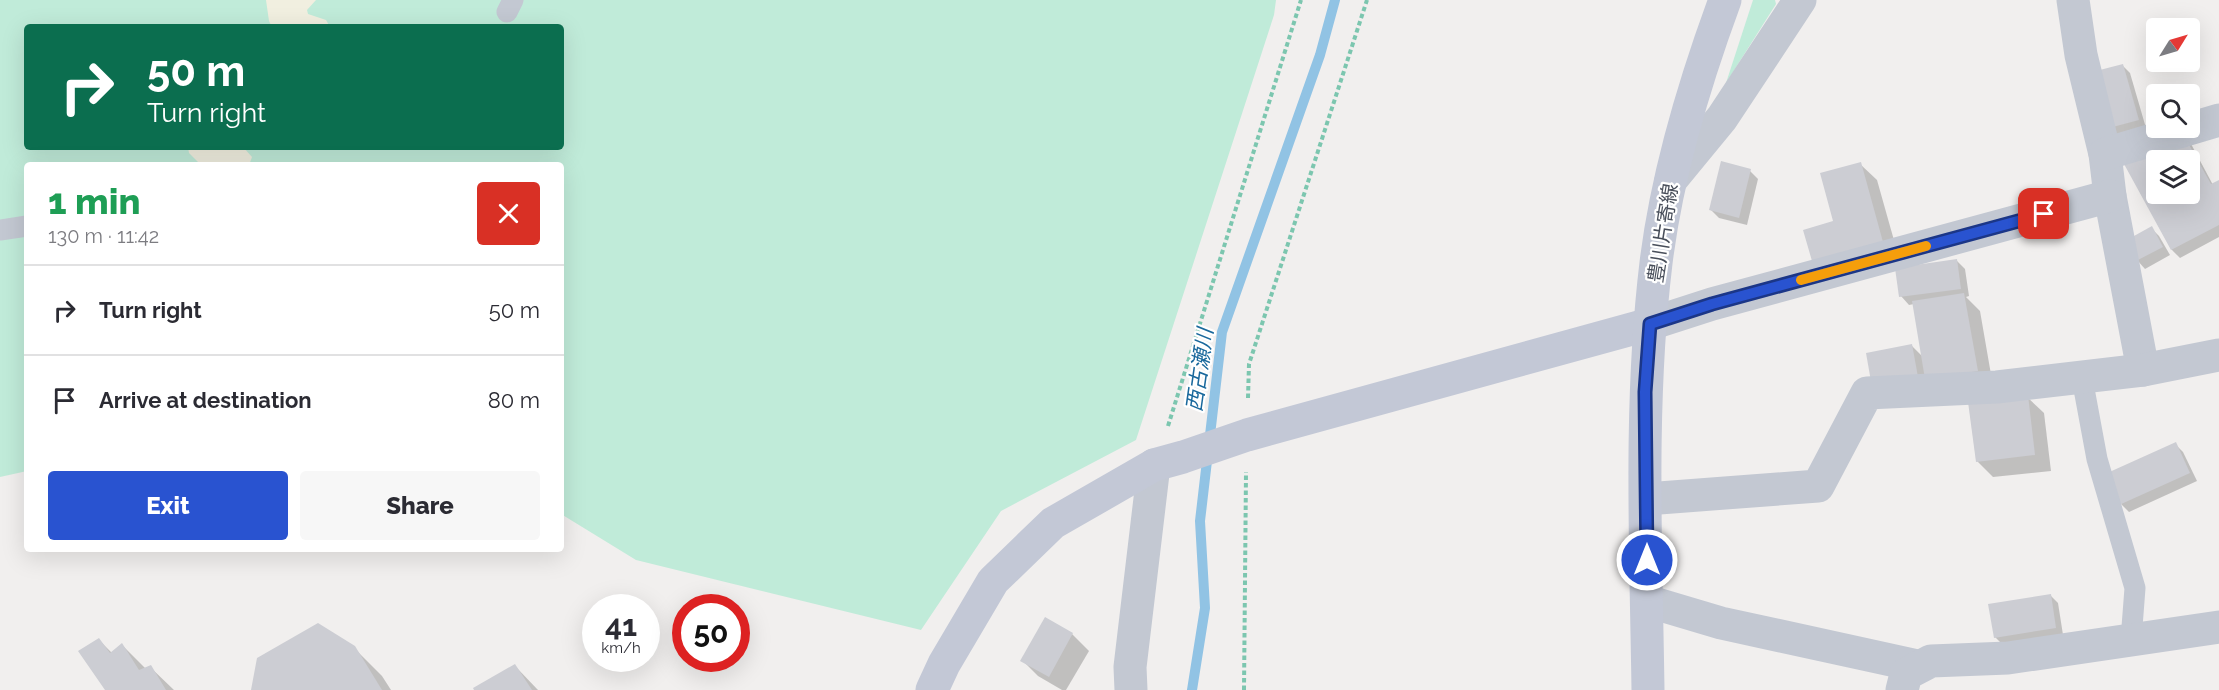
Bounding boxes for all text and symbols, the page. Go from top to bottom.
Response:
north arrow [2146,18,2200,72]
map controls [2146,18,2200,204]
text: 50 m [147,47,245,96]
icon: right [48,48,126,126]
button: search [2146,84,2200,138]
text: Turn right [147,97,266,128]
button: layers [2146,150,2200,204]
text: 1 min [48,180,140,222]
button: close [477,182,540,245]
street label: 豊川片寄線 [1643,182,1683,284]
pin [2018,188,2069,239]
icon: arrive [2027,197,2060,230]
text: 130 m · 11:42 [48,224,159,248]
icon: right [48,294,81,327]
text: Turn right [99,297,202,323]
text: 50 m [489,297,540,323]
water label: 西古瀬川 [1181,325,1218,413]
icon: arrive [48,384,81,417]
text: Arrive at destination [99,387,312,413]
text: 80 m [488,387,540,413]
button: Exit [48,471,288,540]
button: Share [300,471,540,540]
position arrow [1615,528,1679,592]
speed limit sign: 50 [672,594,750,672]
text: 41 [605,608,637,643]
text: km/h [601,639,641,657]

